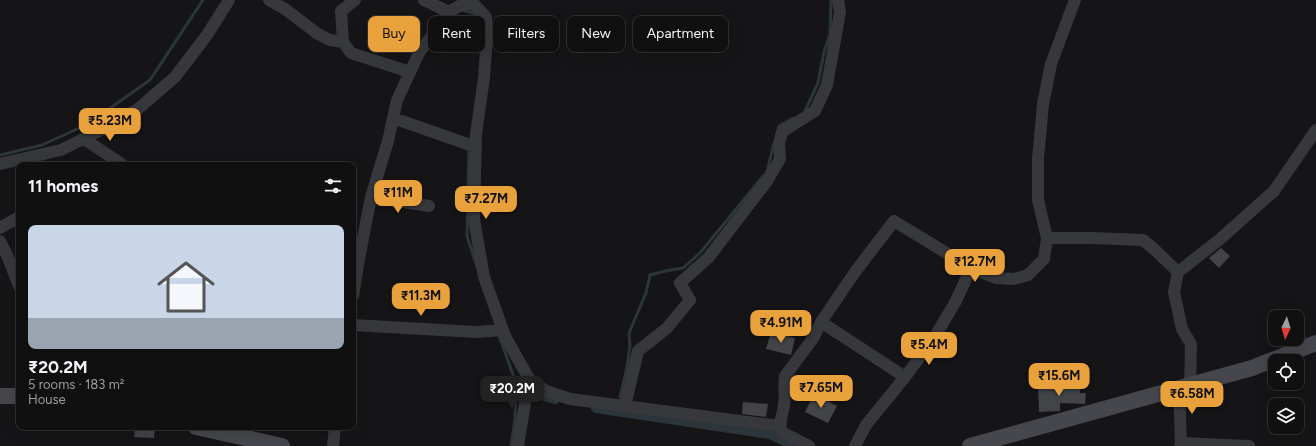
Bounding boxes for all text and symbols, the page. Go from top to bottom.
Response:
chip: Buy [368,16,420,52]
chip: Rent [428,16,485,52]
chip: Filters [493,16,559,52]
chip: New [567,16,625,52]
chip: Apartment [633,16,728,52]
pin: ₹5.23M [77,108,143,142]
text: ₹5.23M [88,113,132,128]
icon: filters [322,175,344,197]
text: 11 homes [28,176,98,196]
pin: ₹11M [374,180,422,214]
text: ₹11M [383,185,413,200]
pin: ₹7.27M [453,186,519,220]
text: ₹7.27M [464,191,508,206]
pin: ₹12.7M [942,249,1008,283]
icon: home [150,251,222,323]
text: ₹12.7M [954,254,996,269]
pin: ₹11.3M [388,283,454,317]
text: ₹11.3M [401,288,441,303]
pin: ₹4.91M [748,310,814,344]
north arrow [1268,310,1304,346]
map controls [1268,310,1304,434]
text: ₹4.91M [759,315,803,330]
pin: ₹5.4M [901,332,957,366]
text: ₹5.4M [910,337,948,352]
button: locate [1268,354,1304,390]
text: ₹20.2M [28,357,88,377]
pin: ₹15.6M [1026,363,1092,397]
text: ₹15.6M [1038,368,1080,383]
pin: ₹7.65M [788,375,854,409]
pin: ₹20.2M [479,376,545,410]
text: 5 rooms · 183 m² [28,377,124,392]
text: ₹7.65M [799,380,843,395]
text: ₹20.2M [489,381,535,396]
pin: ₹6.58M [1159,381,1225,415]
text: ₹6.58M [1169,386,1215,401]
text: House [28,392,66,407]
button: layers [1268,398,1304,434]

